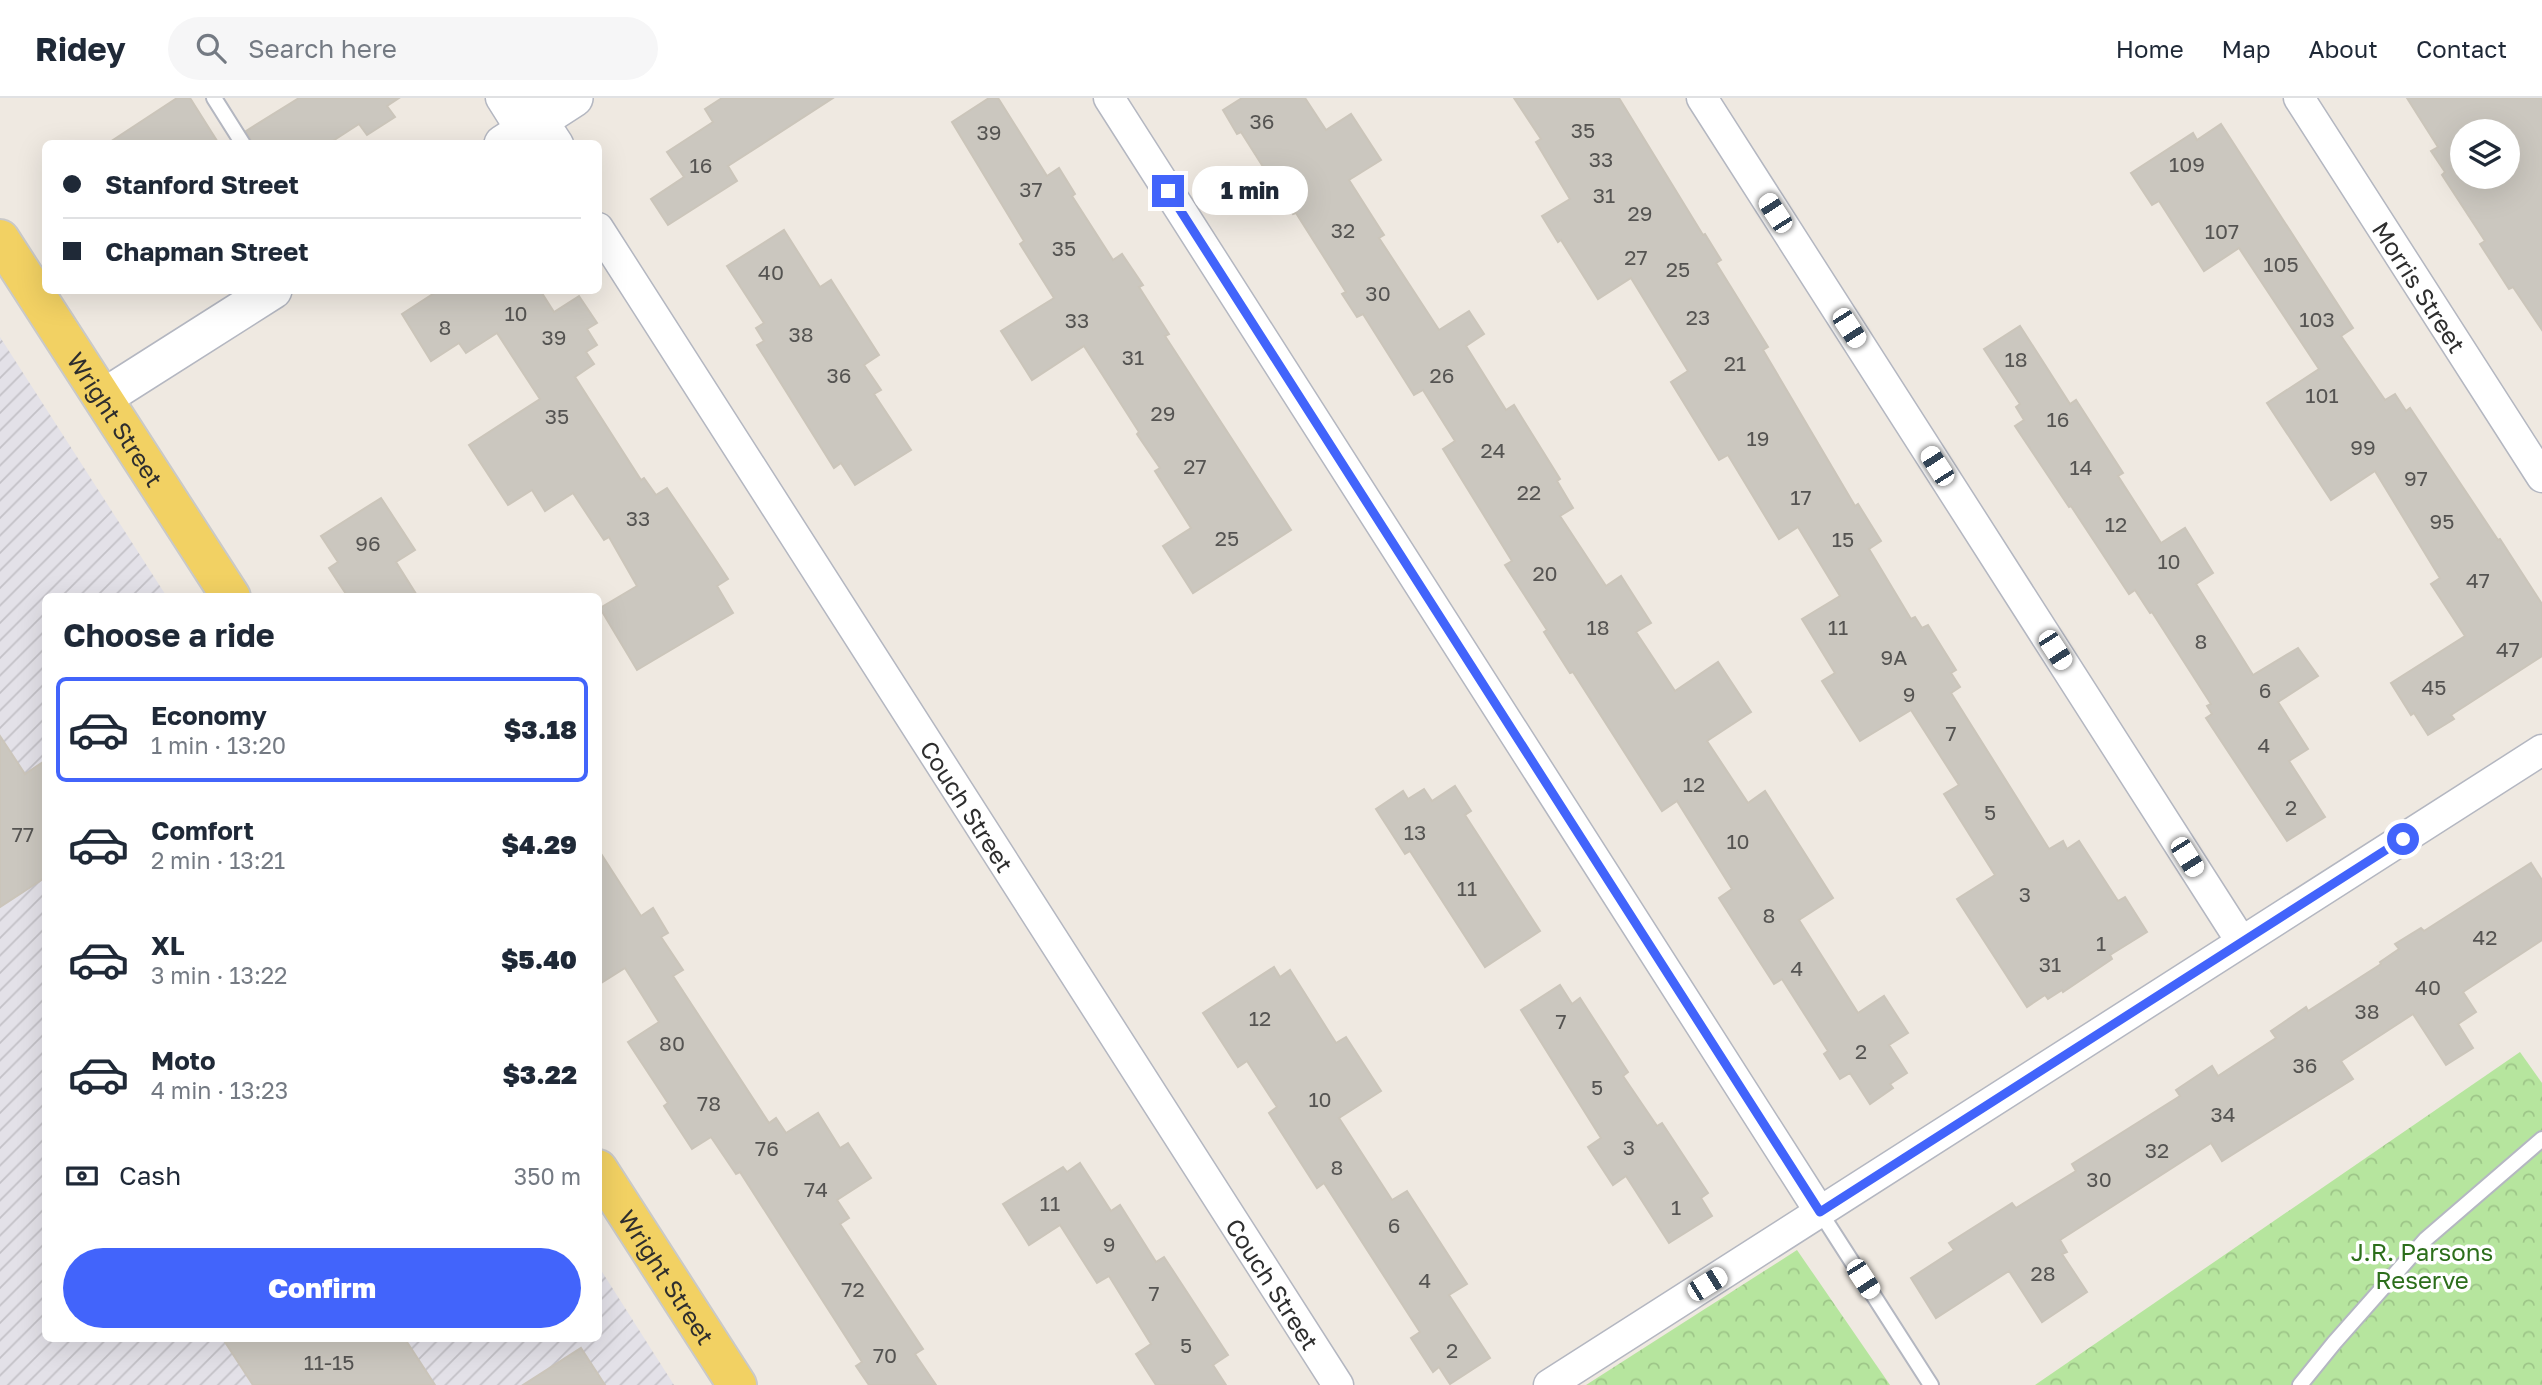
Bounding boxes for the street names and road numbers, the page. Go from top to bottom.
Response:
street label: Morris Street [2367,216,2473,358]
street label: Wright Street [62,346,170,492]
street label: Couch Street [915,735,1020,877]
street label: Wright Street [613,1204,721,1349]
street label: Couch Street [1220,1212,1326,1355]

